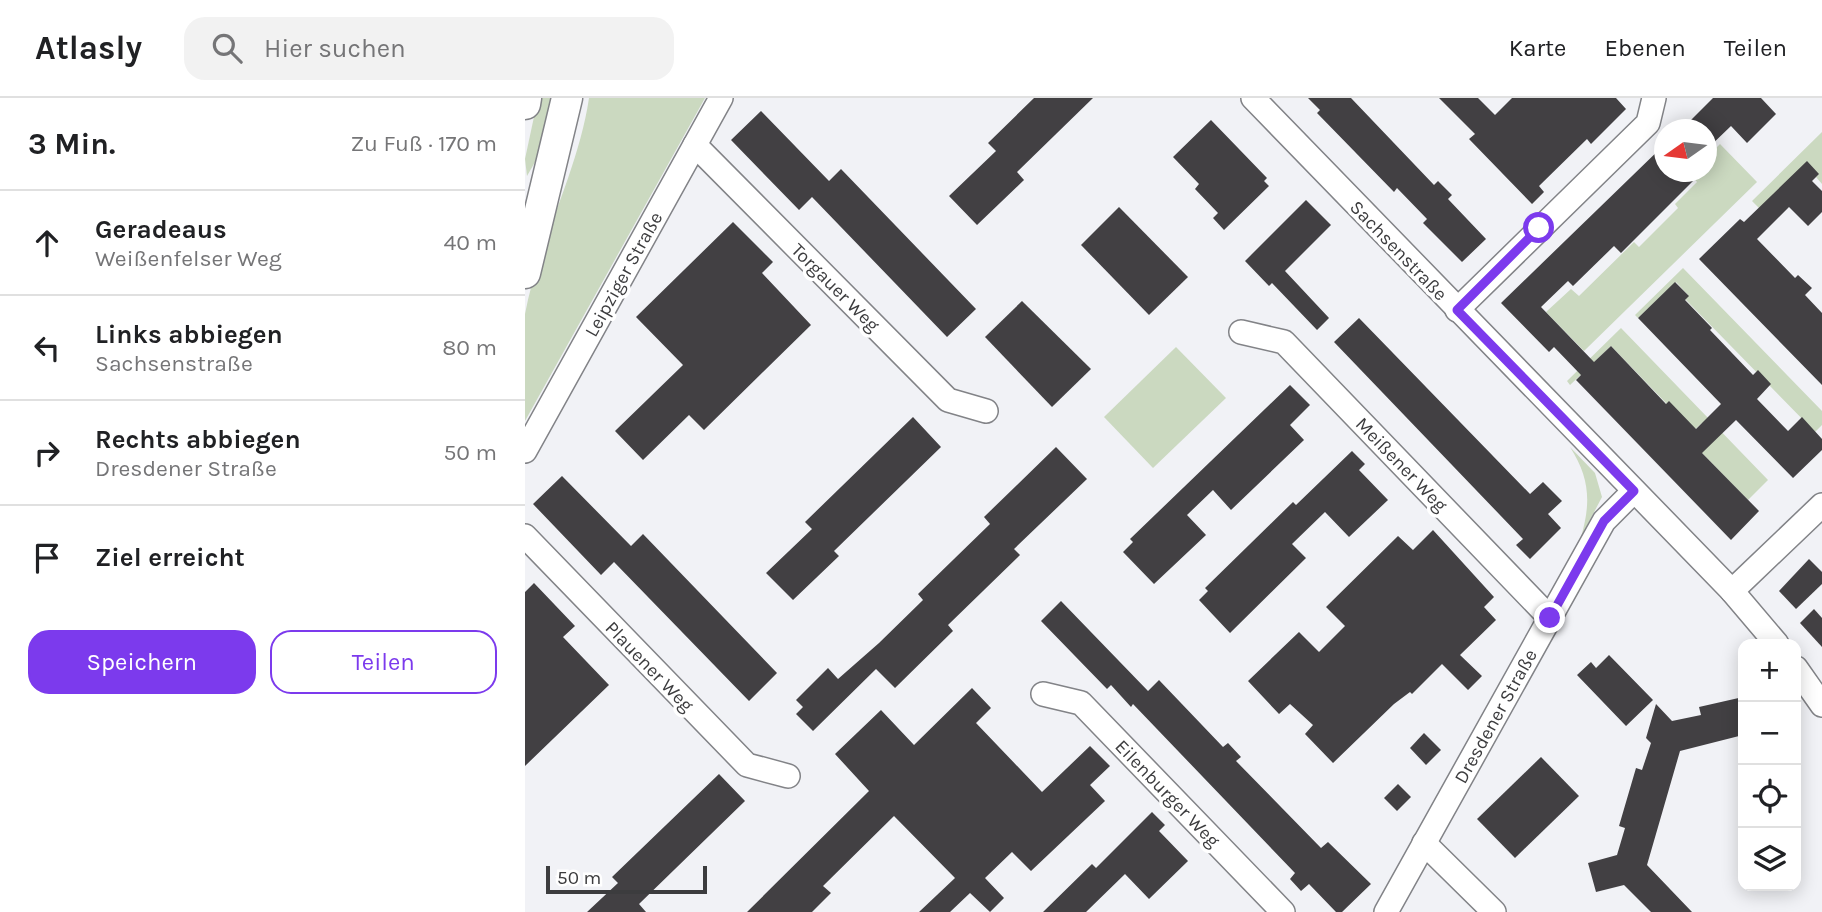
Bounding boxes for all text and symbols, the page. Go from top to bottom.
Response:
search box [184,17,674,80]
text: Atlasly [35,29,142,67]
icon: search [208,29,246,67]
text: Hier suchen [264,33,406,64]
text: Karte [1509,34,1566,62]
text: Ebenen [1604,34,1686,62]
text: Teilen [1724,34,1787,62]
north arrow [1654,119,1717,182]
text: 3 Min. [28,126,115,162]
text: Zu Fuß · 170 m [350,130,497,157]
street label: Sachsenstraße [1345,196,1451,305]
street label: Leipziger Straße [580,208,667,341]
route start [1523,212,1554,243]
text: Geradeaus [95,214,227,245]
icon: ahead [28,224,66,262]
text: 40 m [444,229,497,256]
street label: Torgauer Weg [787,239,884,337]
text: Weißenfelser Weg [95,245,282,272]
text: Links abbiegen [95,319,283,350]
icon: left [28,329,66,367]
text: 80 m [442,334,497,361]
text: Sachsenstraße [95,350,253,377]
street label: Meißener Weg [1351,413,1452,517]
text: Rechts abbiegen [95,424,301,455]
icon: right [28,434,66,472]
text: 50 m [443,439,497,466]
text: Dresdener Straße [95,455,277,482]
icon: arrive [28,539,66,577]
text: Ziel erreicht [95,542,245,573]
route end [1534,602,1565,633]
street label: Plauener Weg [601,617,698,717]
button: Speichern [28,630,256,694]
button: Teilen [270,630,497,694]
map controls [1738,639,1801,891]
button: + [1738,639,1801,702]
street label: Dresdener Straße [1450,645,1542,787]
button: − [1738,702,1801,765]
street label: Eilenburger Weg [1110,735,1224,852]
button: locate [1738,765,1801,828]
button: layers [1738,828,1801,891]
scale bar [546,863,707,895]
text: 50 m [557,867,601,889]

